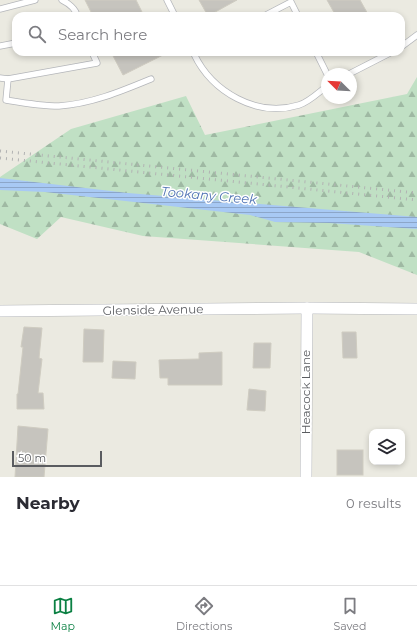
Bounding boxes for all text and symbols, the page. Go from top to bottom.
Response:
search box [12,12,405,56]
icon: search [26,23,48,45]
text: Search here [58,25,147,44]
north arrow [321,68,357,104]
water label: Tookany Creek [160,183,259,207]
street label: Glenside Avenue [102,301,203,318]
street label: Heacock Lane [298,350,313,434]
map controls [369,429,405,465]
button: layers [369,429,405,465]
scale bar [12,449,102,468]
text: 50 m [18,451,46,465]
text: Nearby [16,493,80,513]
text: 0 results [346,495,401,511]
tab: Map [51,595,75,633]
tab: Directions [176,595,232,633]
tab: Saved [333,595,366,633]

